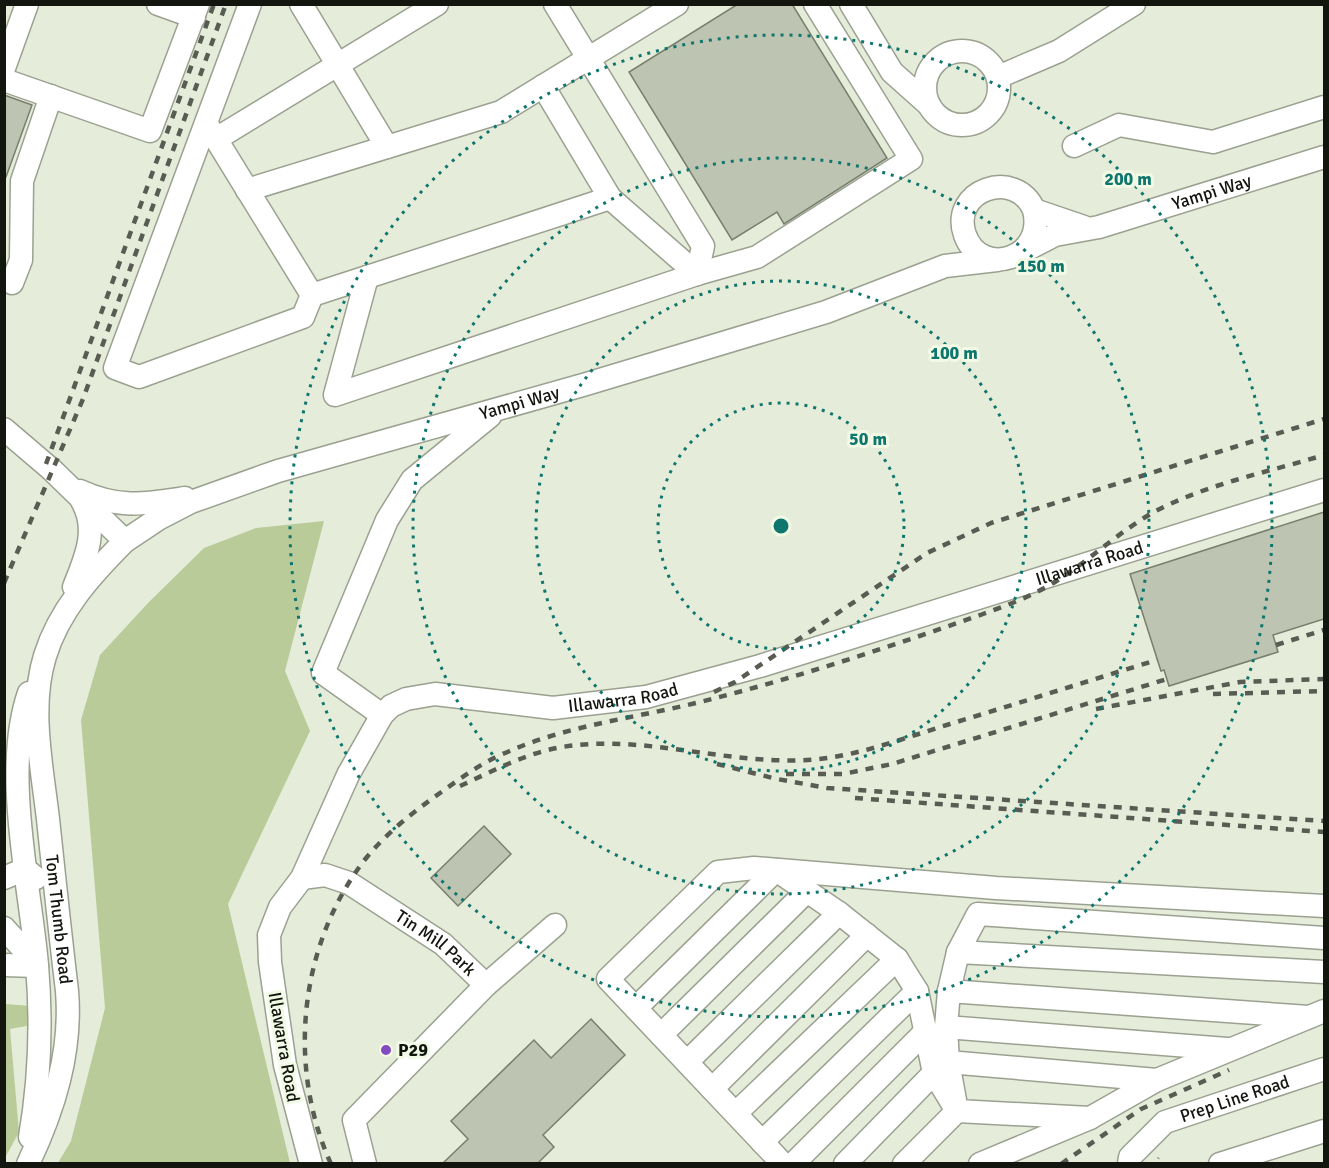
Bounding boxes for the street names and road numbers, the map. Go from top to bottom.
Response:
street label: Yampi Way [1169,169,1255,215]
street label: Yampi Way [477,381,563,425]
street label: Illawarra Road [1033,536,1146,590]
street label: Illawarra Road [567,678,681,717]
street label: Tom Thumb Road [41,854,77,985]
street label: Tin Mill Park [391,905,481,981]
street label: Illawarra Road [264,990,304,1104]
street label: Prep Line Road [1177,1070,1292,1127]

